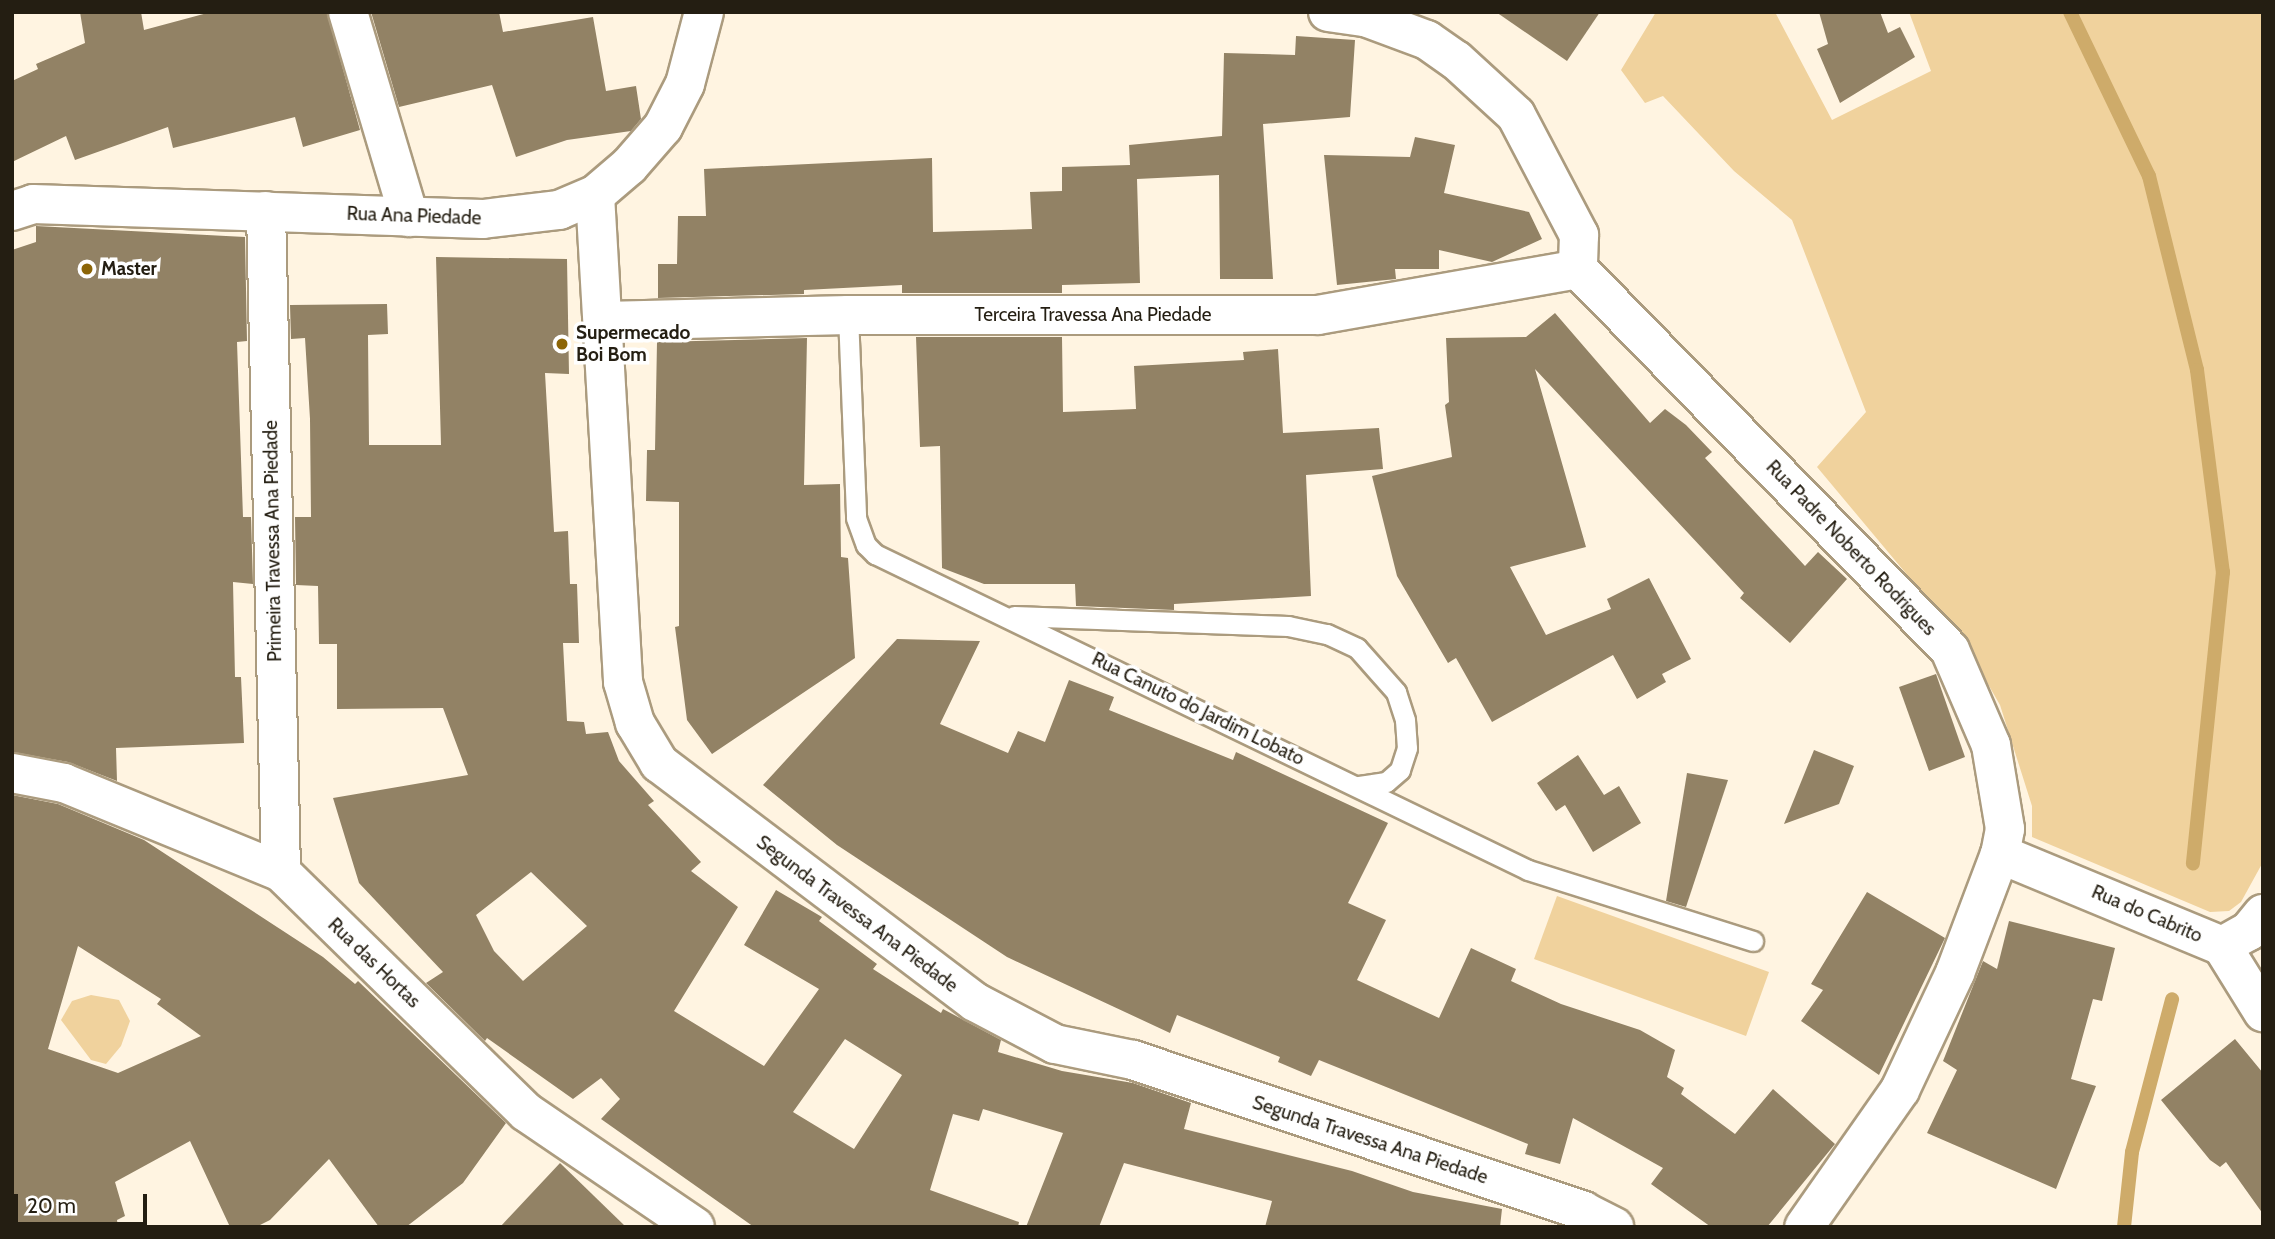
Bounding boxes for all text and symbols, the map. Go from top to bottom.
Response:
street label: Rua Ana Piedade [346,202,482,230]
place label: Master [101,258,157,280]
marker: Master [79,261,95,277]
street label: Terceira Travessa Ana Piedade [975,304,1211,326]
place label: Supermecado Boi Bom [576,322,690,366]
marker: Supermecado Boi Bom [554,336,570,352]
street label: Primeira Travessa Ana Piedade [259,420,287,662]
street label: Rua Padre Noberto Rodrigues [1761,456,1941,640]
street label: Rua Canuto do Jardim Lobato [1088,648,1308,770]
street label: Segunda Travessa Ana Piedade [752,831,962,997]
street label: Rua do Cabrito [2088,880,2206,948]
street label: Rua das Hortas [323,913,425,1013]
street label: Segunda Travessa Ana Piedade [1249,1091,1491,1189]
scale bar [18,1180,150,1224]
text: 20 m [27,1193,76,1218]

